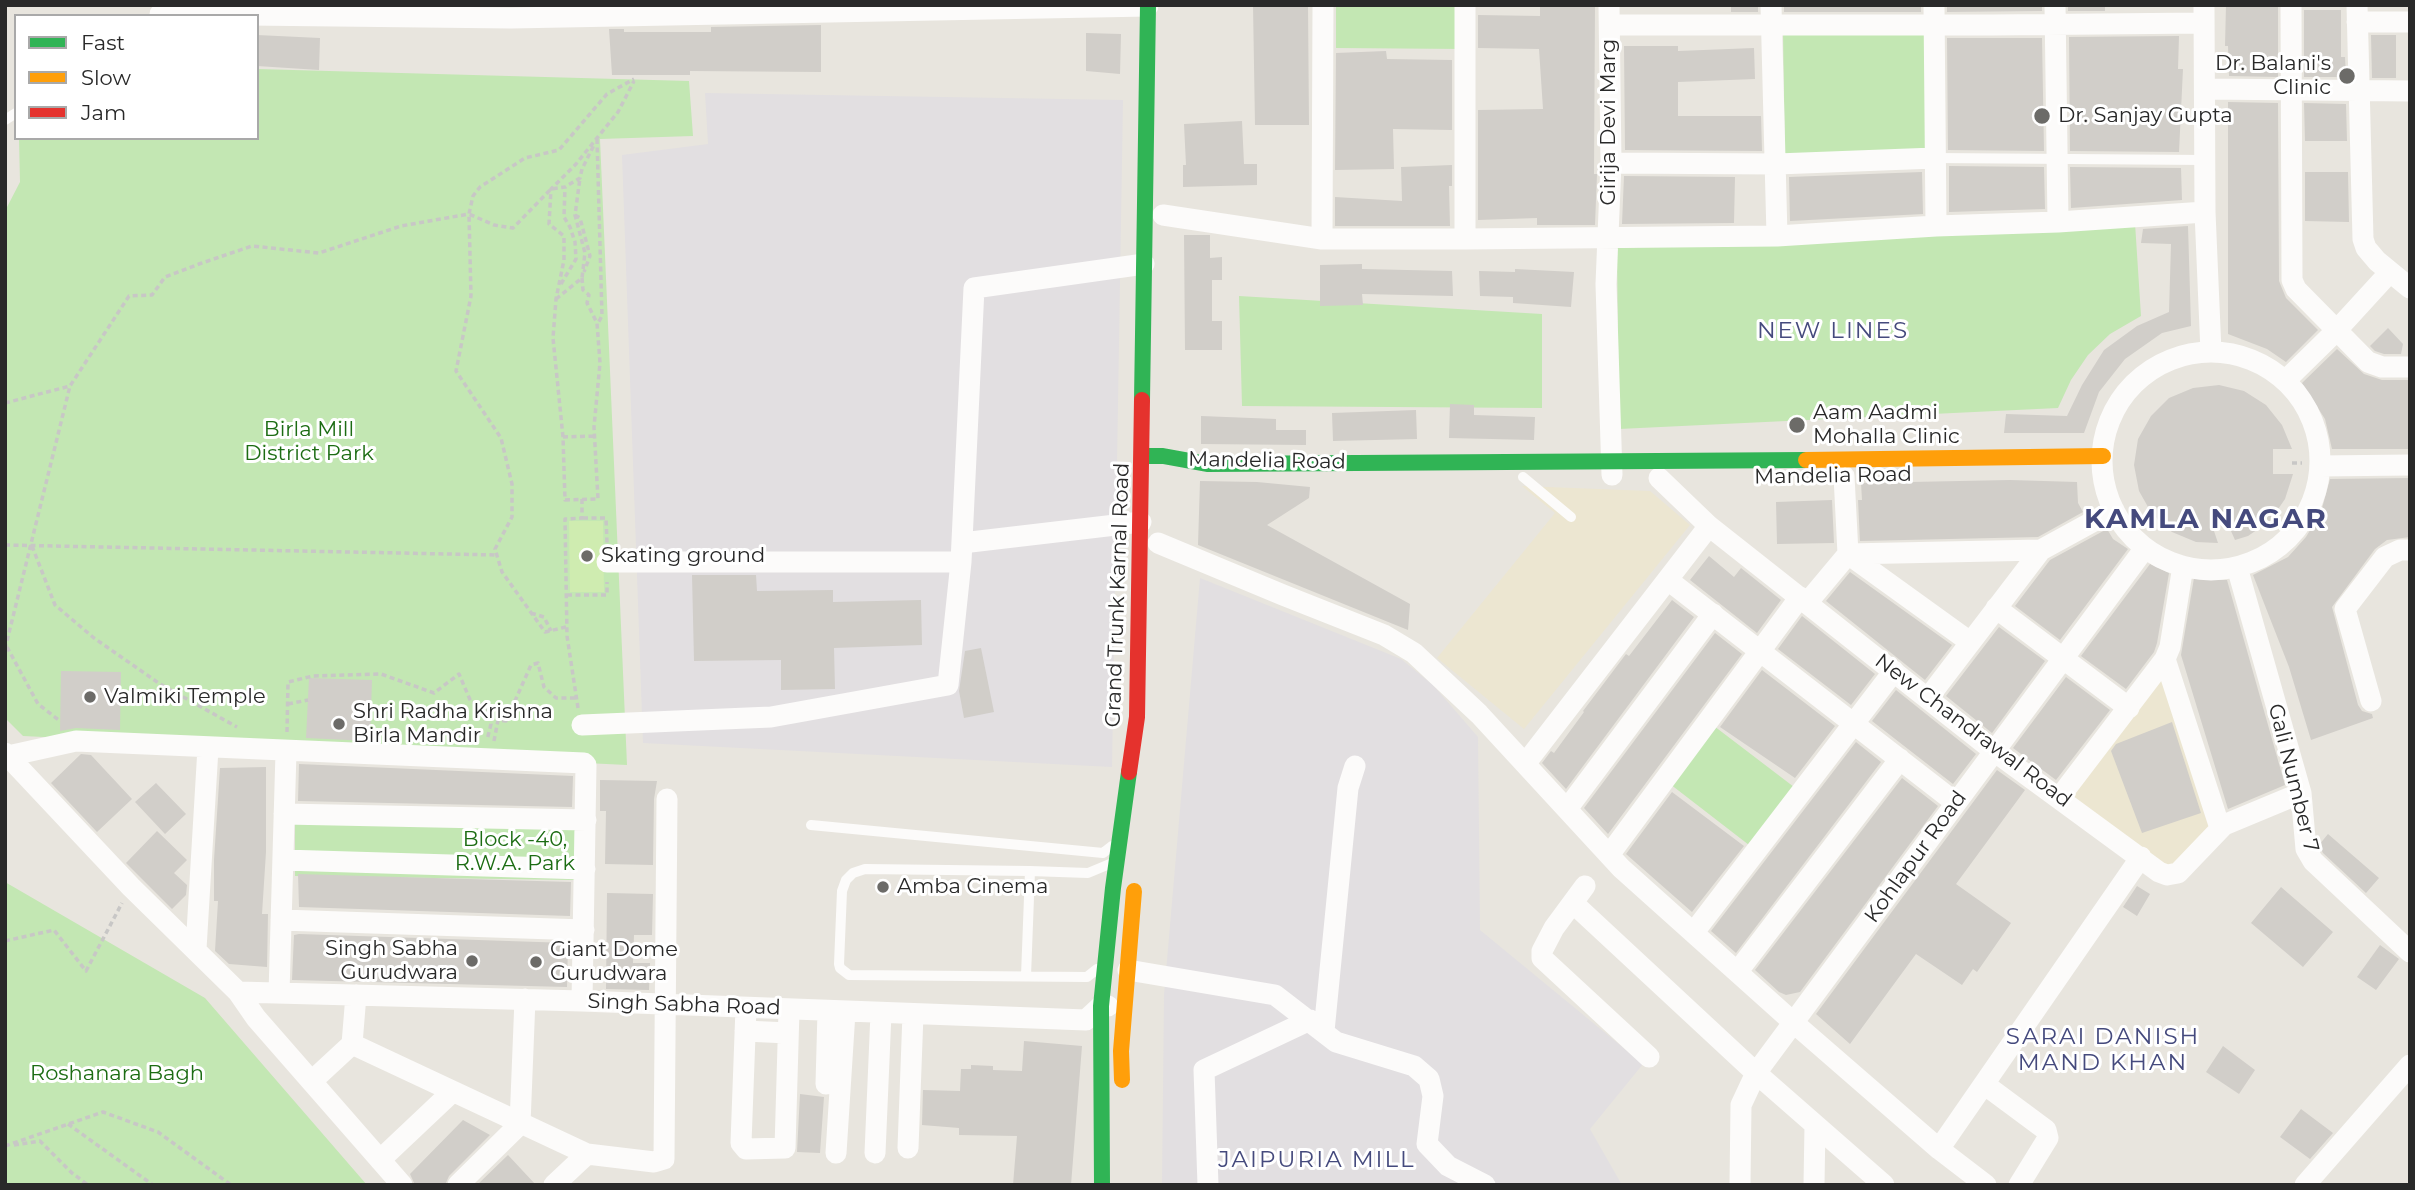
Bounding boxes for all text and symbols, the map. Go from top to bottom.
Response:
legend [14,14,259,140]
text: Fast [81,30,125,55]
street label: Girija Devi Marg [1596,39,1622,205]
place label: Dr. Balani's Clinic [2215,51,2331,101]
text: Slow [81,65,131,90]
marker: Dr. Balani's Clinic [2337,66,2357,86]
text: Jam [81,100,126,125]
place label: Dr. Sanjay Gupta [2058,103,2233,129]
marker: Dr. Sanjay Gupta [2032,106,2052,126]
district label: NEW LINES [1758,317,1908,345]
place label: Aam Aadmi Mohalla Clinic [1813,400,1960,450]
marker: Aam Aadmi Mohalla Clinic [1787,415,1807,435]
park label: Birla Mill District Park [244,417,374,467]
street label: Mandelia Road [1188,447,1346,475]
street label: Grand Trunk Karnal Road [1101,462,1135,728]
street label: Mandelia Road [1754,462,1912,490]
district label: KAMLA NAGAR [2085,503,2327,537]
place label: Skating ground [601,543,765,569]
marker: Skating ground [579,548,595,564]
street label: New Chandrawal Road [1870,649,2076,813]
place label: Valmiki Temple [104,684,266,710]
marker: Valmiki Temple [82,689,98,705]
place label: Shri Radha Krishna Birla Mandir [353,699,553,749]
street label: Gali Number 7 [2262,701,2324,855]
marker: Shri Radha Krishna Birla Mandir [331,716,347,732]
street label: Kohlapur Road [1860,786,1972,928]
park label: Block -40, R.W.A. Park [455,827,575,877]
place label: Amba Cinema [897,874,1048,900]
marker: Amba Cinema [875,879,891,895]
place label: Singh Sabha Gurudwara [325,936,458,986]
place label: Giant Dome Gurudwara [550,937,678,987]
marker: Singh Sabha Gurudwara [464,953,480,969]
marker: Giant Dome Gurudwara [528,954,544,970]
street label: Singh Sabha Road [587,989,781,1021]
district label: SARAI DANISH MAND KHAN [2007,1023,2199,1077]
park label: Roshanara Bagh [30,1061,204,1087]
district label: JAIPURIA MILL [1220,1146,1414,1174]

